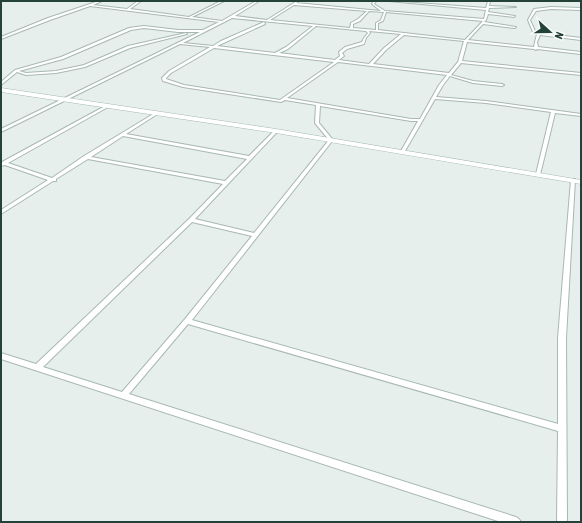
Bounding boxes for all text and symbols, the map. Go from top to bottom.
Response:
north arrow [530,12,570,52]
text: N [553,30,566,41]

